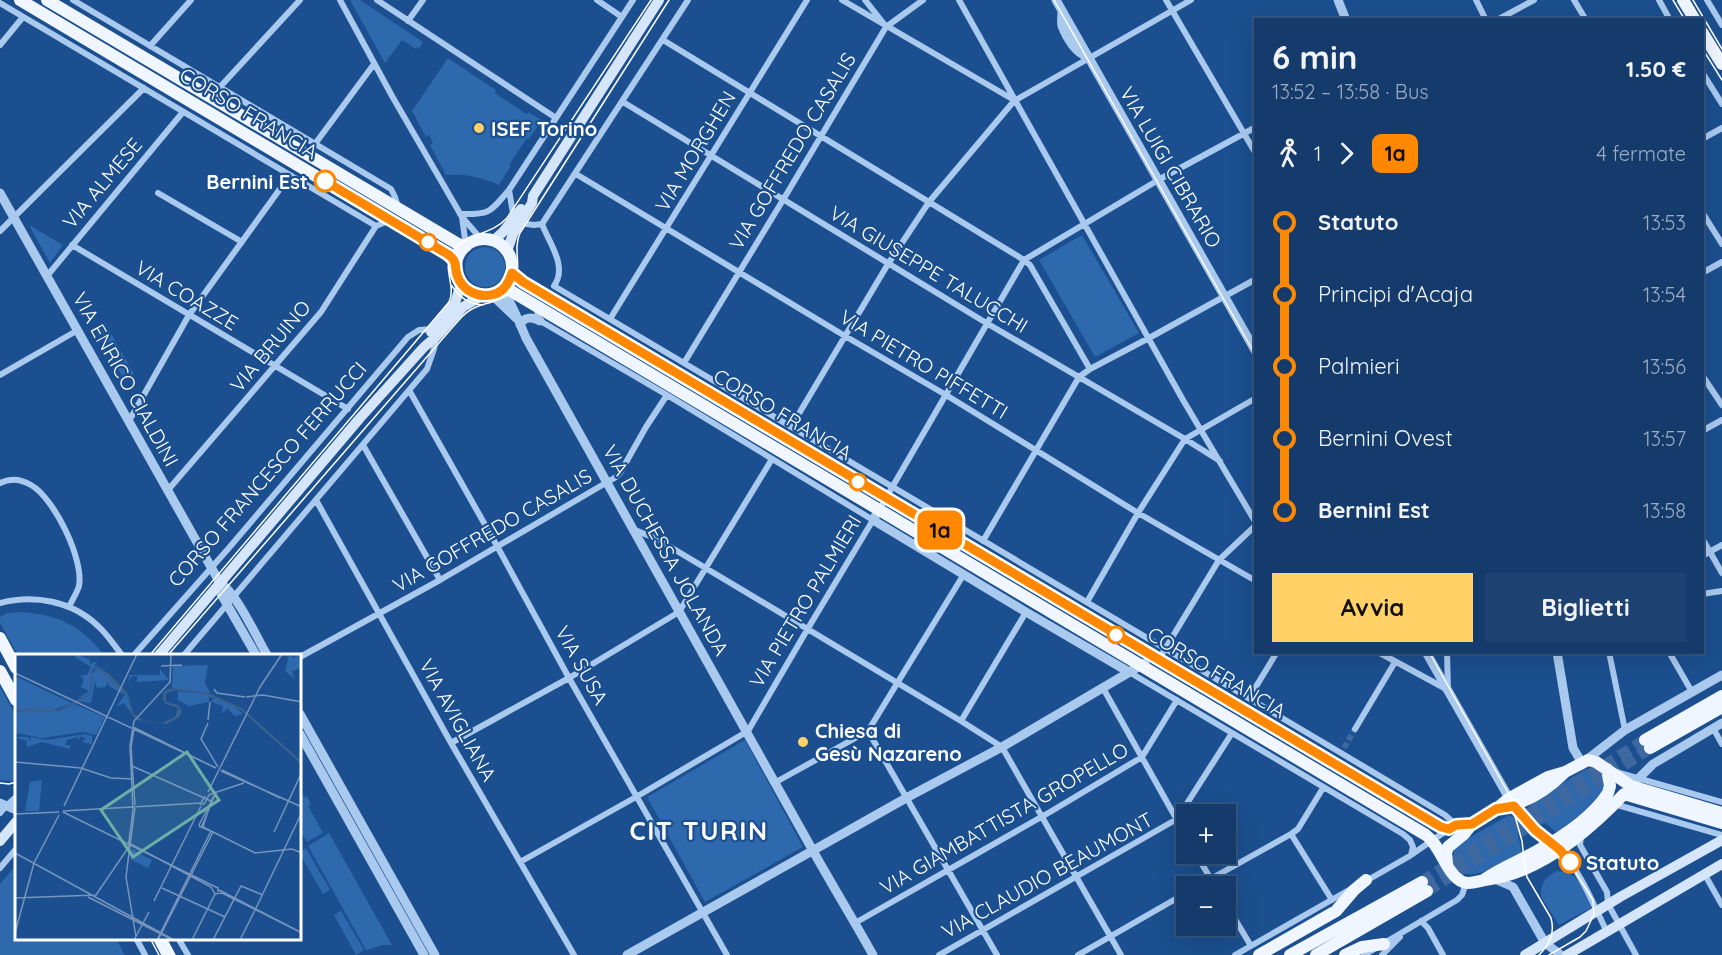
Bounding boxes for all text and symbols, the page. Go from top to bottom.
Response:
text: 6 min [1272,36,1357,77]
street label: VIA GOFFREDO CASALIS [723,48,861,254]
text: 1.50 € [1626,55,1686,83]
street label: CORSO FRANCIA [175,62,323,164]
text: 13:52 – 13:58 · Bus [1272,79,1429,104]
street label: VIA LUIGI CIBRARIO [1115,82,1227,252]
street label: VIA MORGHEN [649,86,741,216]
place label: ISEF Torino [491,116,597,141]
marker: ISEF Torino [472,121,486,135]
street label: VIA ALMESE [57,133,147,233]
icon: walk [1272,137,1305,170]
icon: forward [1330,137,1363,170]
text: 1a [1384,140,1406,166]
text: 1 [1314,141,1321,166]
text: 4 fermate [1596,141,1686,166]
place label: Bernini Est [206,169,308,194]
marker: Bernini Est [314,170,336,192]
street label: VIA GIUSEPPE TALUCCHI [825,200,1033,338]
text: Statuto [1318,208,1398,236]
text: 13:53 [1643,210,1686,235]
unlabelled marker [419,233,437,251]
street label: VIA COAZZE [131,255,243,335]
text: Principi d'Acaja [1318,280,1473,308]
text: 13:54 [1643,282,1686,307]
street label: VIA ENRICO CIALDINI [68,287,184,471]
street label: VIA BRUINO [224,295,316,397]
street label: VIA PIETRO PIFFETTI [835,304,1013,424]
text: Palmieri [1318,352,1400,380]
text: 13:56 [1643,354,1686,379]
street label: CORSO FRANCESCO FERRUCCI [162,356,372,592]
street label: CORSO FRANCIA [709,363,857,465]
text: Bernini Ovest [1318,424,1453,452]
text: 13:57 [1643,426,1686,451]
street label: VIA DUCHESSA JOLANDA [598,440,734,660]
street label: VIA GOFFREDO CASALIS [388,463,596,597]
unlabelled marker [849,473,867,491]
text: Bernini Est [1318,496,1430,524]
text: 13:58 [1643,498,1686,523]
street label: VIA PIETRO PALMIERI [744,510,866,692]
line badge: 1a [913,510,967,550]
text: 1a [929,517,951,543]
button: Avvia [1272,573,1473,642]
button: Biglietti [1485,573,1686,642]
street label: VIA SUSA [550,621,614,709]
street label: CORSO FRANCIA [1143,621,1291,723]
unlabelled marker [1107,626,1125,644]
inset map [15,654,302,940]
street label: VIA AVIGLIANA [414,654,502,786]
place label: Chiesa di Gesù Nazareno [815,718,962,766]
marker: Chiesa di Gesù Nazareno [796,735,810,749]
street label: VIA GIAMBATTISTA GROPELLO [875,737,1133,899]
map controls [1176,804,1236,936]
button: + [1176,804,1236,864]
street label: VIA CLAUDIO BEAUMONT [937,807,1157,943]
district label: CIT TURIN [629,814,769,847]
place label: Statuto [1586,850,1659,875]
marker: Statuto [1559,851,1581,873]
button: − [1176,876,1236,936]

